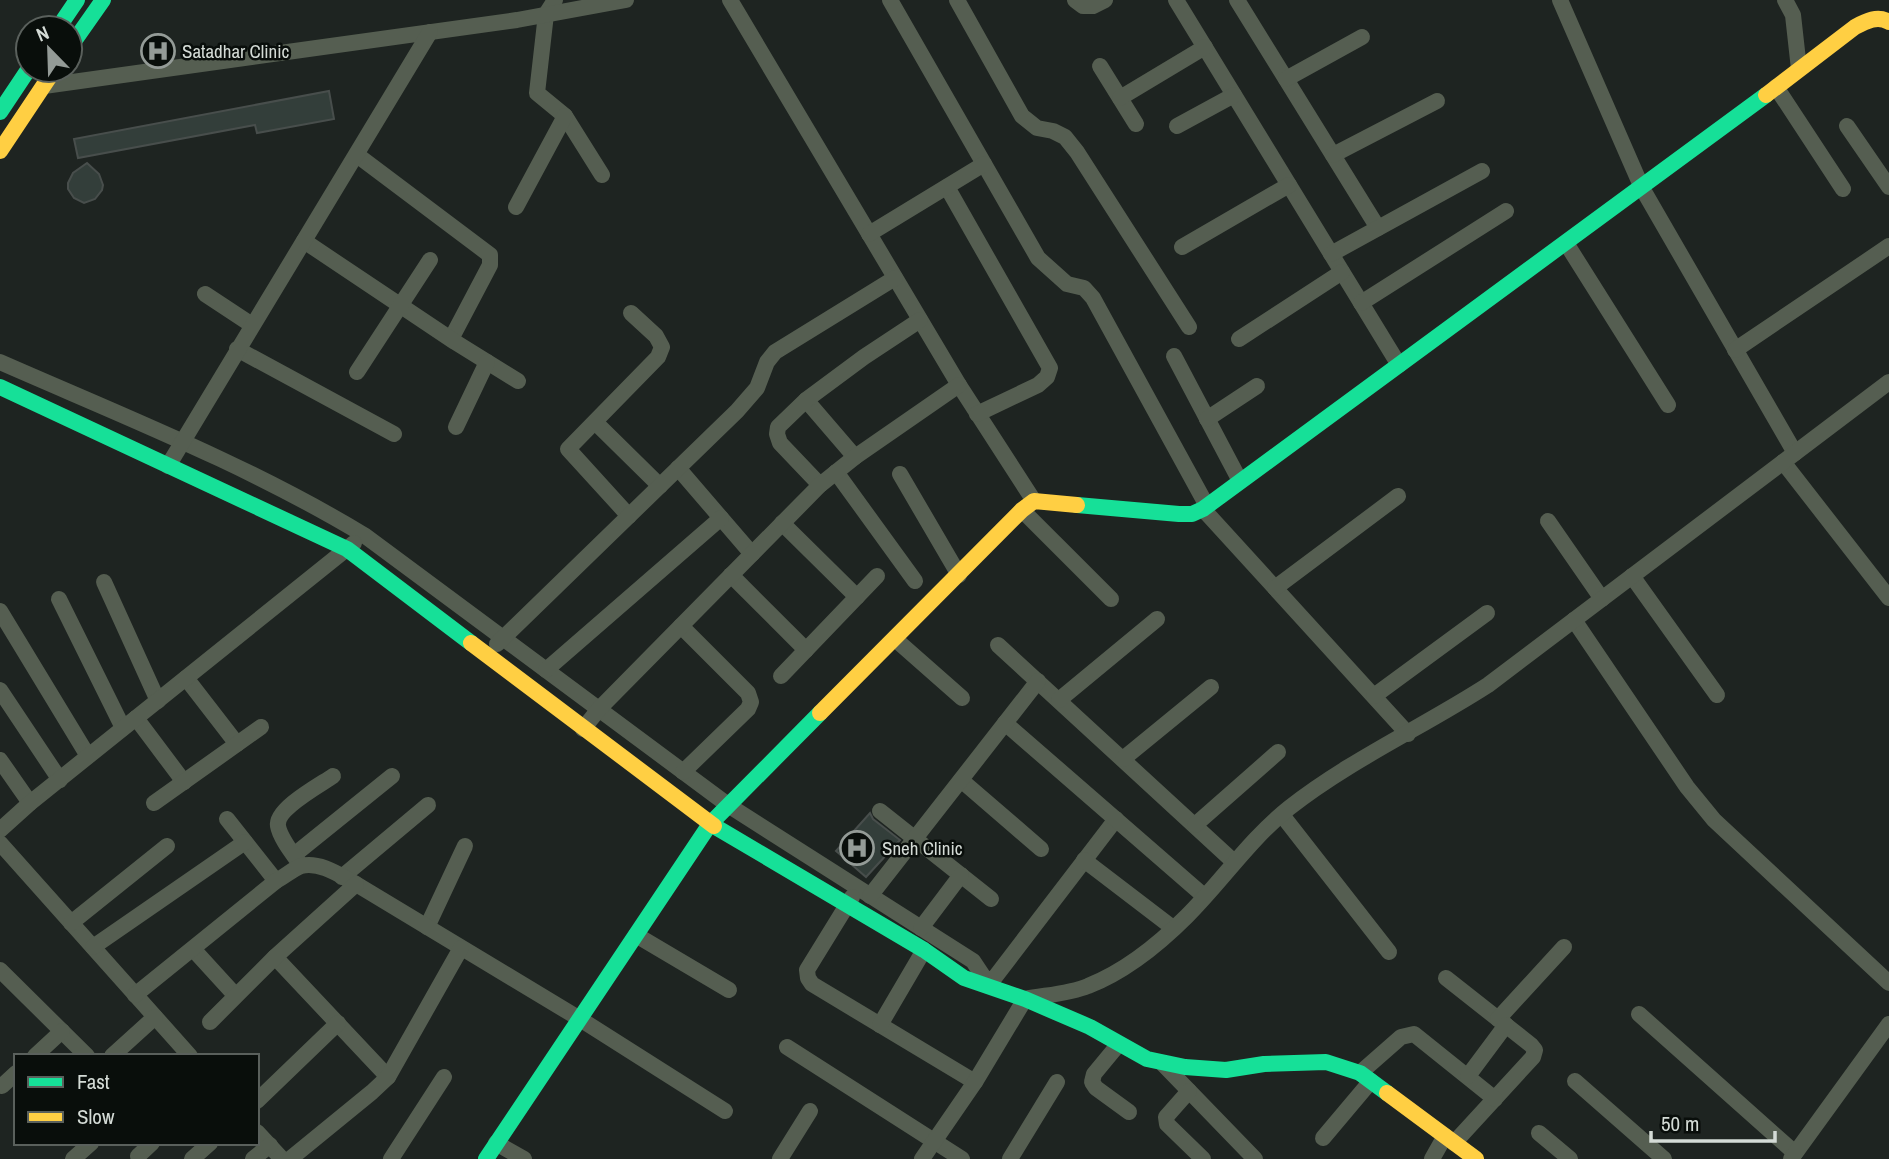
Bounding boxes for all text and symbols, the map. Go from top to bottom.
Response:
north arrow [14,14,84,84]
text: N [32,19,53,48]
hospital icon: Satadhar Clinic [139,32,177,70]
place label: Satadhar Clinic [182,38,290,64]
hospital icon: Sneh Clinic [838,829,876,867]
place label: Sneh Clinic [882,835,963,861]
legend [14,1054,259,1145]
text: Fast [77,1067,110,1096]
scale bar [1651,1100,1775,1144]
text: Slow [77,1102,115,1131]
text: 50 m [1661,1109,1699,1138]

